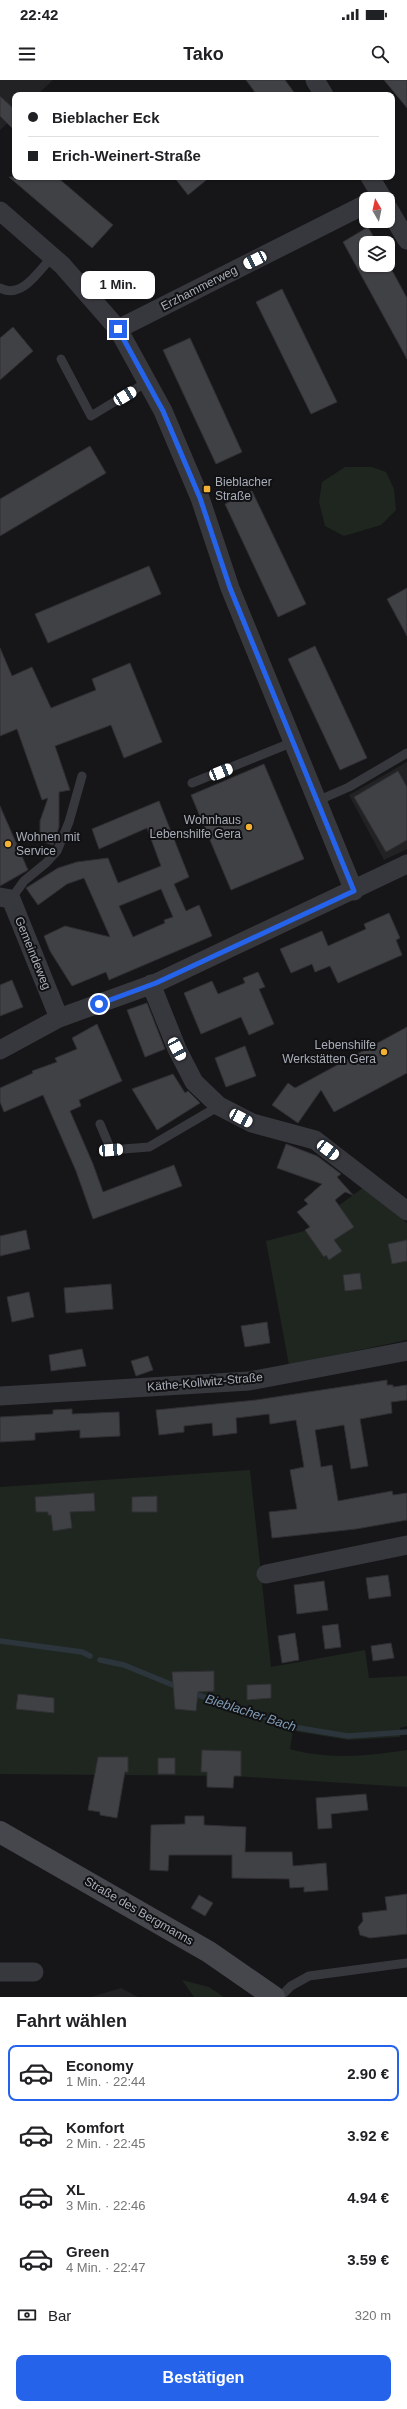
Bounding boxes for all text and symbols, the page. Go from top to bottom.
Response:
text: 22:42 [20,6,58,23]
icon: menu [16,43,38,65]
icon: search [369,43,391,65]
text: Tako [183,44,224,64]
text: Bieblacher Eck [52,109,160,126]
text: Erich-Weinert-Straße [52,147,201,164]
north arrow [359,192,395,228]
map controls [359,192,395,272]
button: layers [359,236,395,272]
car [242,249,268,271]
street label: Erzhammerweg [158,263,240,313]
callout: 1 Min. [81,271,155,299]
text: 1 Min. [100,277,136,292]
route end [109,320,127,338]
car [112,385,138,407]
place label: Bieblacher Straße [215,475,272,503]
marker: Bieblacher Straße [202,484,212,494]
car [208,762,234,782]
place label: Wohnhaus Lebenshilfe Gera [150,813,241,841]
marker: Wohnhaus Lebenshilfe Gera [244,822,254,832]
place label: Wohnen mit Service [16,830,80,858]
marker: Wohnen mit Service [3,839,13,849]
street label: Gemeindeweg [12,915,54,991]
route start [90,995,108,1013]
car [166,1036,188,1062]
place label: Lebenshilfe Werkstätten Gera [282,1038,376,1066]
marker: Lebenshilfe Werkstätten Gera [379,1047,389,1057]
car [228,1107,254,1129]
car [315,1138,341,1162]
car [99,1143,123,1157]
street label: Käthe-Kollwitz-Straße [147,1370,264,1394]
water label: Bieblacher Bach [204,1691,298,1734]
street label: Straße des Bergmanns [82,1874,196,1948]
text: Fahrt wählen [16,2011,127,2031]
icon: car [18,2055,54,2091]
text: Economy [66,2057,134,2074]
text: 2.90 € [347,2065,389,2082]
text: 1 Min. · 22:44 [66,2074,146,2089]
icon: car [18,2117,54,2153]
text: Komfort [66,2119,124,2136]
text: 3.92 € [347,2127,389,2144]
text: 2 Min. · 22:45 [66,2136,146,2151]
icon: car [18,2179,54,2215]
text: XL [66,2181,85,2198]
text: 4.94 € [347,2189,389,2206]
text: 3 Min. · 22:46 [66,2198,146,2213]
icon: car [18,2241,54,2277]
text: Green [66,2243,109,2260]
text: 3.59 € [347,2251,389,2268]
text: 4 Min. · 22:47 [66,2260,146,2275]
icon: cash [16,2304,38,2326]
text: Bar [48,2307,71,2324]
text: 320 m [355,2308,391,2323]
button: Bestätigen [16,2355,391,2401]

